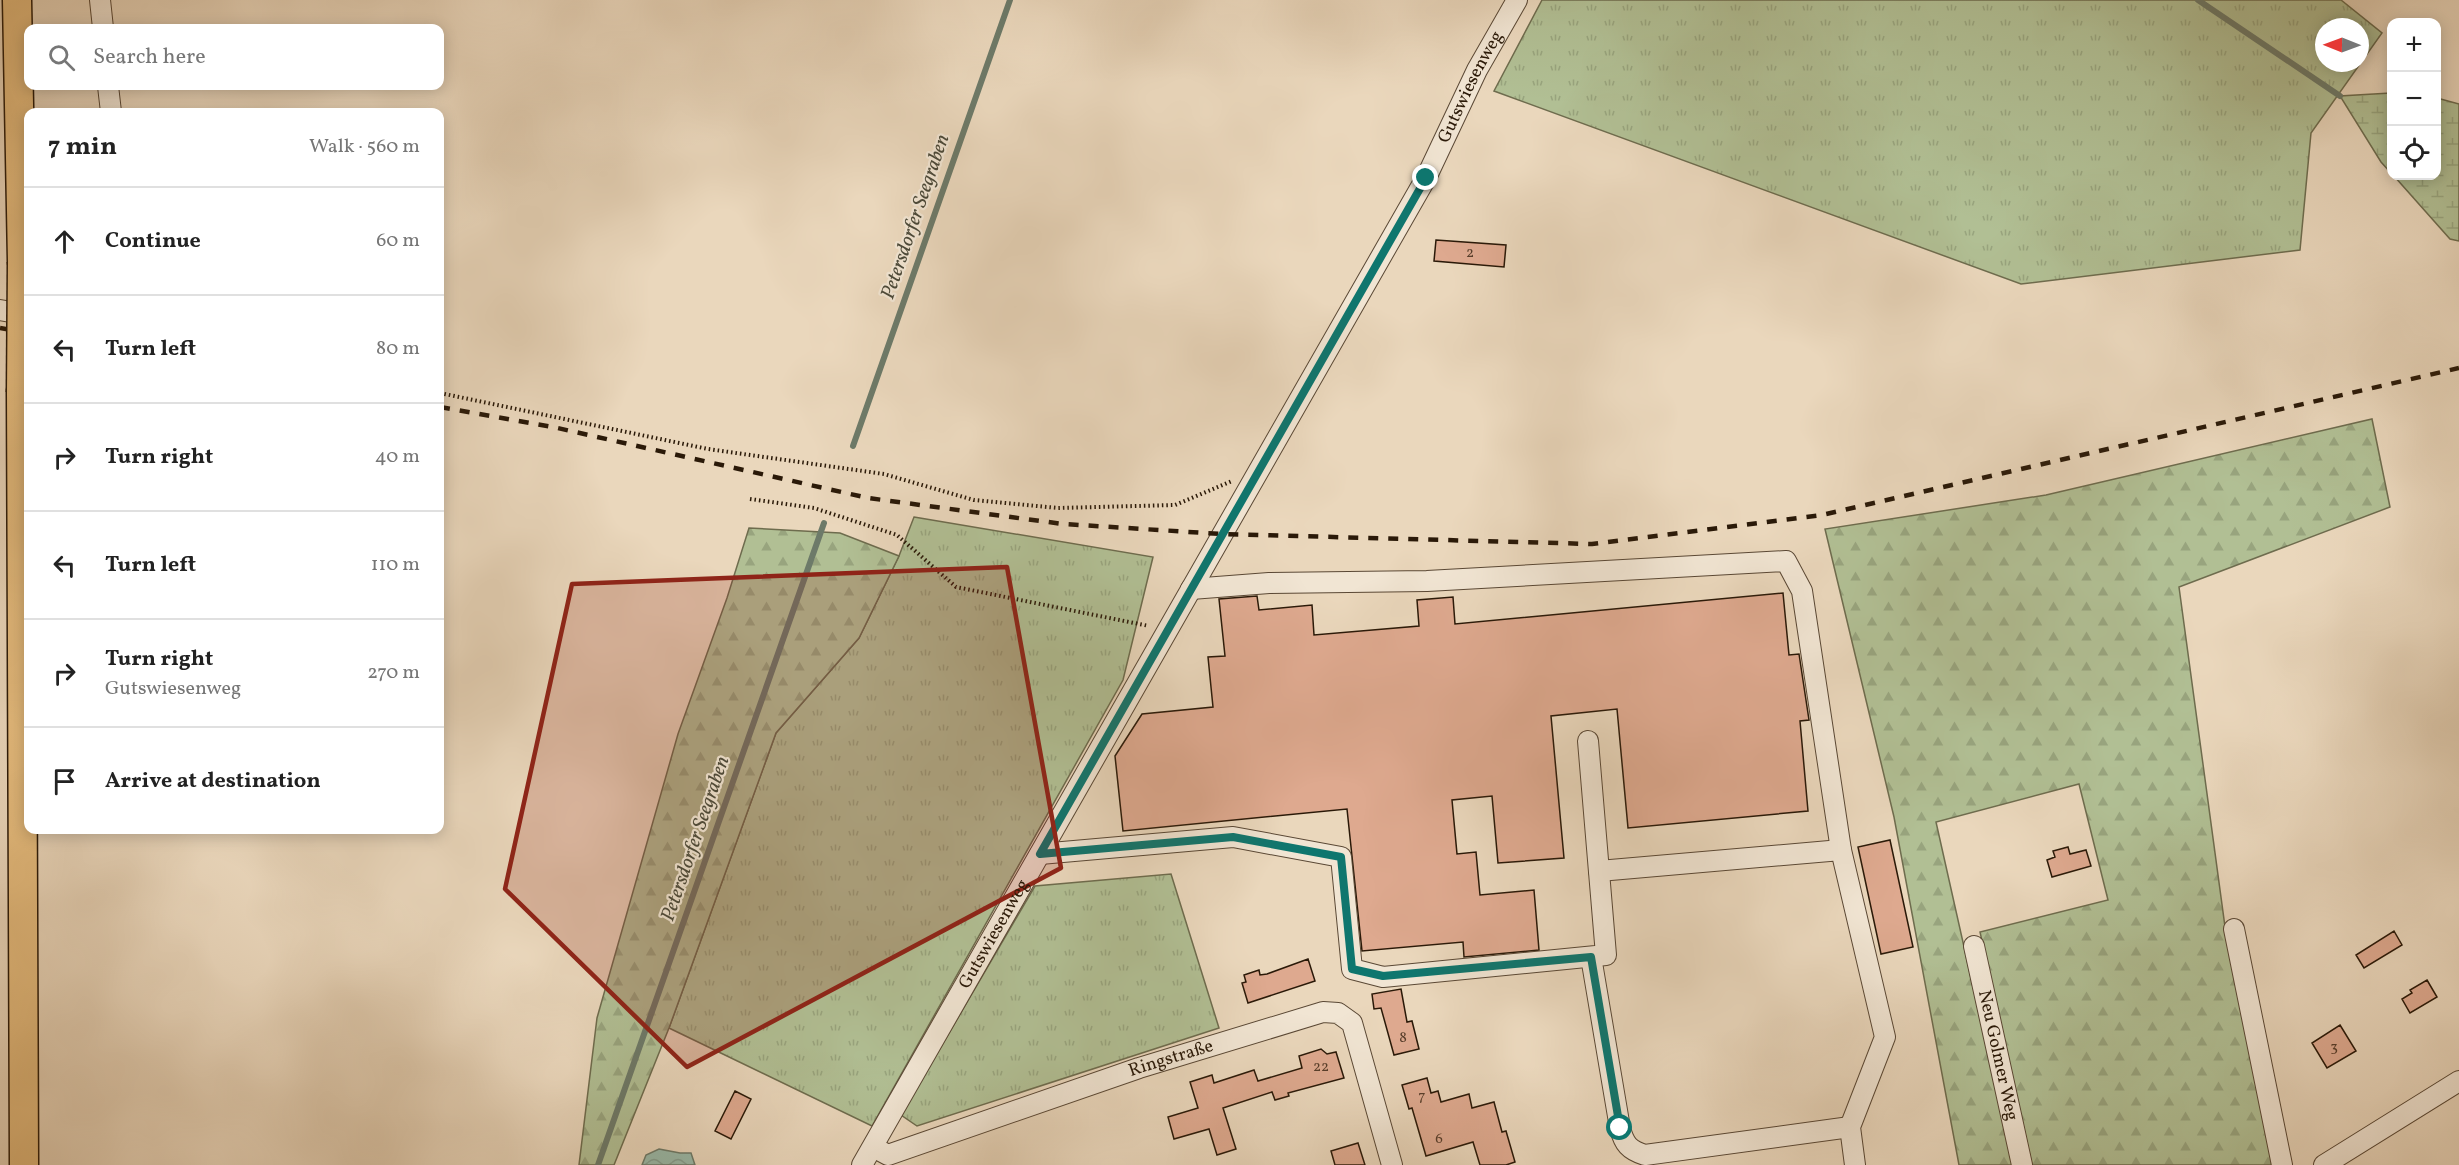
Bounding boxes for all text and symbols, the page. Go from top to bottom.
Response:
north arrow [2315,18,2369,72]
map controls [2387,18,2441,180]
button: + [2387,18,2441,72]
search box [24,24,444,90]
street label: Gutswiesenweg [1432,26,1509,147]
icon: search [45,41,78,74]
text: Search here [93,42,206,73]
button: − [2387,72,2441,126]
button: locate [2387,126,2441,180]
text: 7 min [48,129,117,165]
water label: Petersdorfer Seegraben [875,131,957,303]
text: Walk · 560 m [309,133,420,161]
route end [1412,164,1438,190]
icon: ahead [48,225,81,258]
text: Continue [105,226,201,257]
text: 60 m [376,227,420,255]
house number: 2 [1466,243,1474,264]
icon: left [48,333,81,366]
text: Turn left [105,334,196,365]
text: 80 m [376,335,420,363]
icon: right [48,441,81,474]
text: Turn right [105,442,213,473]
text: 40 m [375,443,420,471]
icon: left [48,549,81,582]
text: Turn left [105,550,196,581]
text: 110 m [371,551,420,579]
text: Turn right [105,644,213,675]
icon: right [48,657,81,690]
text: 270 m [367,659,420,687]
text: Gutswiesenweg [105,675,241,703]
water label: Petersdorfer Seegraben [655,753,737,925]
icon: arrive [48,765,81,798]
text: Arrive at destination [105,766,321,797]
street label: Gutswiesenweg [953,875,1035,994]
street label: Neu Golmer Weg [1972,988,2024,1123]
house number: 8 [1399,1028,1407,1049]
street label: Ringstraße [1125,1034,1216,1083]
house number: 3 [2330,1037,2338,1058]
house number: 22 [1313,1057,1329,1078]
house number: 7 [1418,1086,1426,1107]
route start [1606,1114,1632,1140]
house number: 6 [1435,1129,1443,1150]

